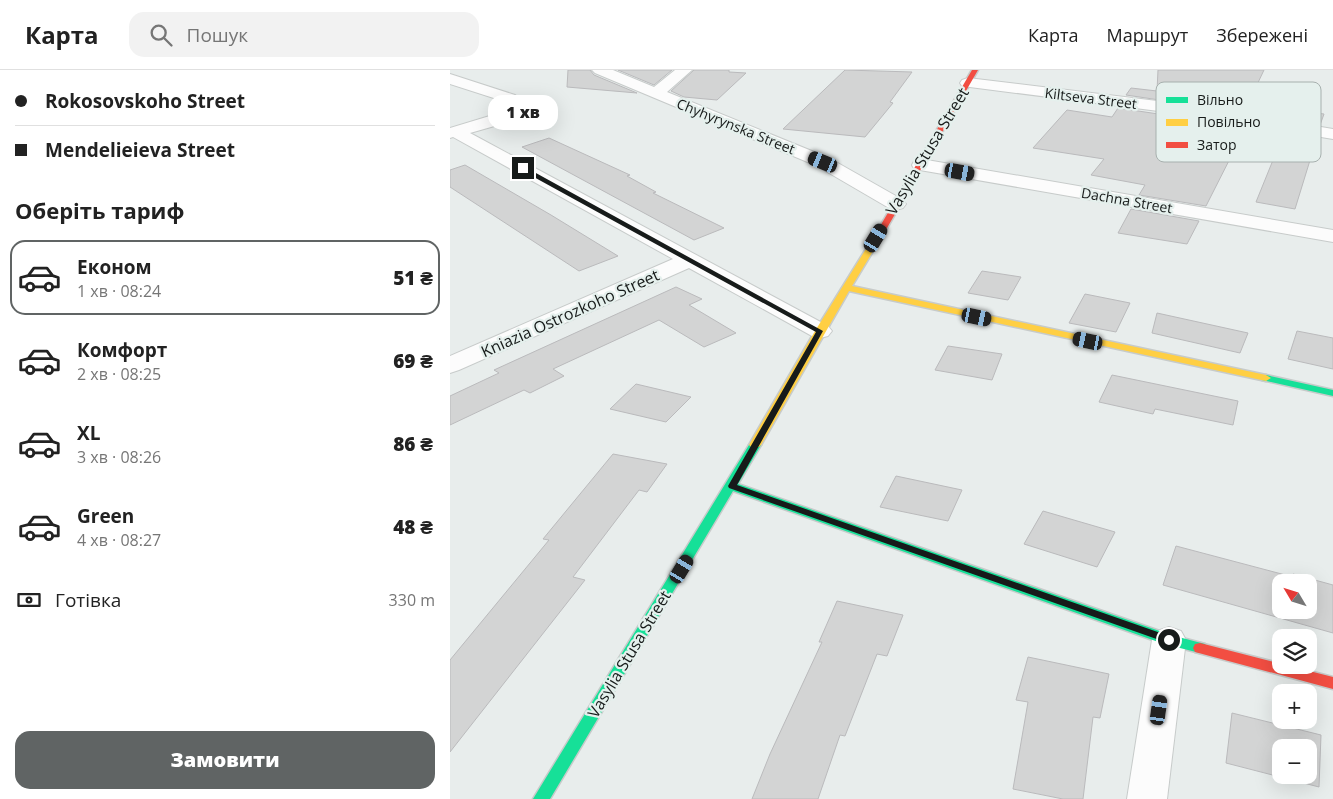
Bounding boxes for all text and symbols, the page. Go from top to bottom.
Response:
search box [129,12,479,57]
text: Карта [25,18,99,51]
icon: search [147,21,175,49]
text: Пошук [187,22,248,48]
text: Карта [1028,23,1079,47]
text: Маршрут [1107,23,1188,47]
text: Збережені [1216,23,1308,47]
legend [1156,82,1321,162]
street label: Vasylia Stusa Street [880,83,974,219]
street label: Kiltseva Street [1044,83,1138,113]
text: Rokosovskoho Street [45,88,245,114]
text: Вільно [1197,90,1243,109]
street label: Chyhyrynska Street [674,94,798,158]
callout: 1 хв [488,96,558,131]
text: 1 хв [506,101,540,123]
text: Повільно [1197,112,1261,131]
text: Затор [1197,135,1237,154]
text: Mendelieieva Street [45,137,235,163]
car [806,149,839,175]
route end [512,157,534,179]
car [943,162,976,182]
street label: Dachna Street [1080,183,1174,217]
text: Оберіть тариф [15,195,184,225]
car [861,221,890,255]
text: Економ [77,254,152,280]
icon: car [17,255,62,300]
street label: Kniazia Ostrozkoho Street [477,264,663,362]
text: 51 ₴ [393,265,433,291]
text: 1 хв · 08:24 [77,280,161,302]
car [960,307,993,327]
car [1071,331,1104,351]
text: Комфорт [77,337,167,363]
icon: car [17,338,62,383]
text: 69 ₴ [393,348,433,374]
text: 2 хв · 08:25 [77,363,161,385]
text: XL [77,420,100,446]
icon: car [17,421,62,466]
text: 86 ₴ [393,431,433,457]
text: 3 хв · 08:26 [77,446,161,468]
text: Green [77,503,134,529]
icon: car [17,504,62,549]
text: 48 ₴ [393,514,433,540]
text: 4 хв · 08:27 [77,529,161,551]
car [667,552,696,586]
north arrow [1272,574,1318,619]
map controls [1272,574,1317,784]
icon: cash [15,586,43,614]
street label: Vasylia Stusa Street [582,586,676,722]
text: Готівка [55,587,121,613]
text: 330 m [389,589,435,611]
route start [1158,629,1180,651]
button: layers [1272,629,1317,674]
button: + [1272,684,1317,729]
car [1149,694,1168,726]
button: Замовити [15,731,435,789]
button: − [1272,739,1317,784]

